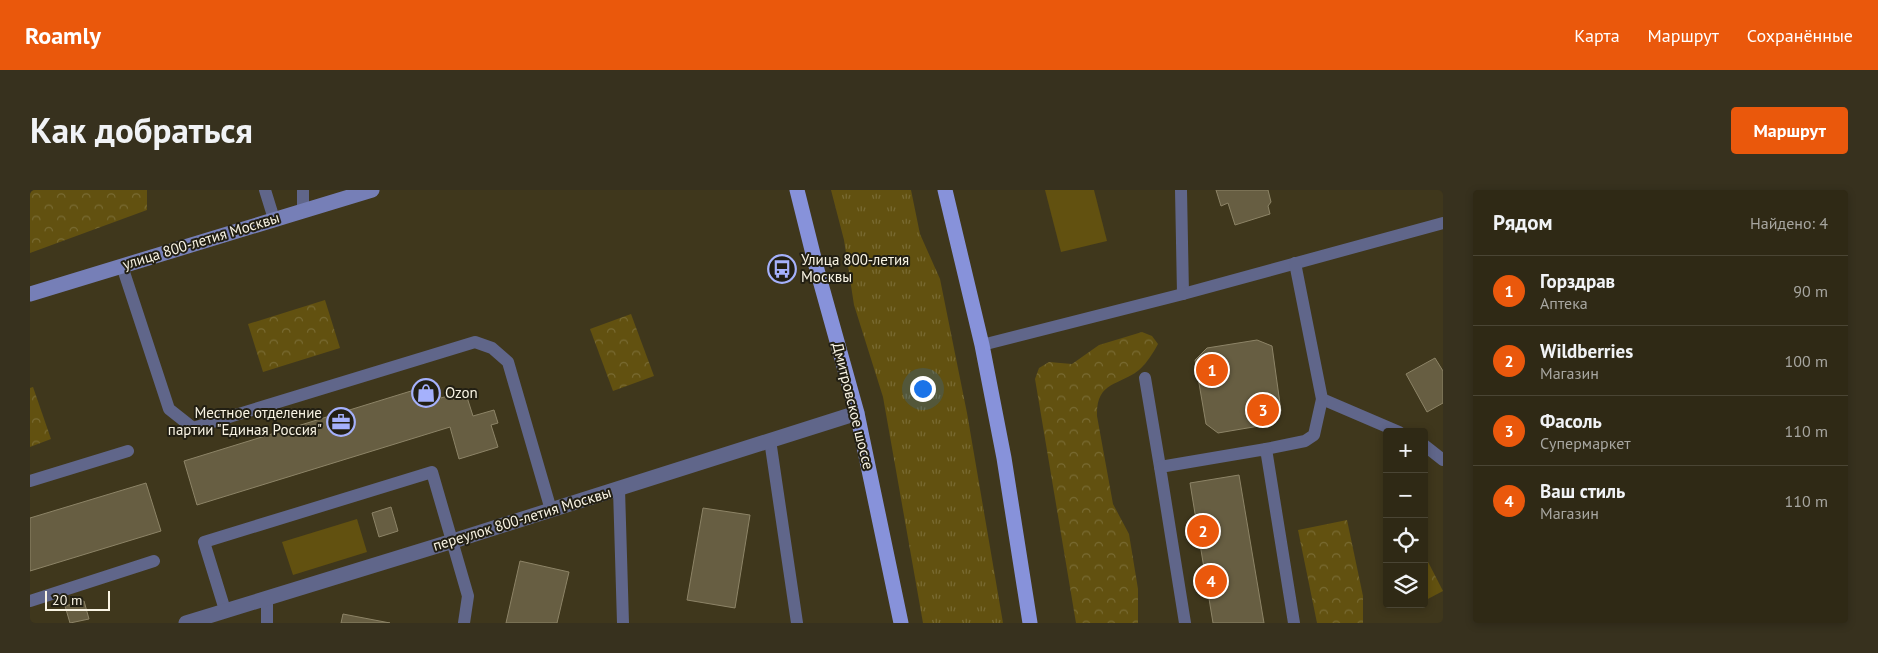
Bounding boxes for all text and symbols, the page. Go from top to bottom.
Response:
text: Roamly [25,20,101,51]
text: Карта [1574,24,1620,47]
text: Маршрут [1648,24,1719,47]
text: Сохранённые [1747,24,1853,47]
text: Как добраться [30,107,253,153]
button: Маршрут [1731,107,1848,154]
street label: улица 800-летия Москвы [120,208,282,273]
text: Рядом [1493,209,1552,236]
text: Найдено: 4 [1750,213,1828,233]
place label: Улица 800-летия Москвы [801,250,909,286]
bus stop icon: Улица 800-летия Москвы [767,254,797,284]
text: Горздрав [1540,269,1615,293]
text: 1 [1504,281,1514,301]
text: 90 m [1793,281,1828,301]
text: Аптека [1540,293,1588,313]
text: Wildberries [1540,339,1633,363]
street label: Дмитровское шоссе [828,340,878,471]
pin: 1 [1196,351,1228,389]
text: 2 [1504,351,1514,371]
text: 100 m [1785,351,1828,371]
text: Магазин [1540,363,1599,383]
your location [910,376,936,402]
shop icon: Ozon [411,378,441,408]
place label: Ozon [445,383,478,402]
pin: 3 [1247,391,1279,429]
place label: Местное отделение партии "Единая Россия" [168,403,322,439]
office icon: Местное отделение партии "Единая Россия" [326,407,356,437]
text: Фасоль [1540,409,1602,433]
text: 3 [1504,421,1514,441]
text: 110 m [1785,421,1828,441]
map controls [1383,428,1428,608]
button: + [1383,428,1428,473]
text: Супермаркет [1540,433,1631,453]
button: − [1383,473,1428,518]
text: Ваш стиль [1540,479,1625,503]
street label: переулок 800-летия Москвы [430,482,613,555]
text: 4 [1504,491,1514,511]
text: 110 m [1785,491,1828,511]
text: Магазин [1540,503,1599,523]
pin: 2 [1187,512,1219,550]
button: locate [1383,518,1428,563]
pin: 4 [1195,562,1227,600]
button: layers [1383,563,1428,608]
scale bar [45,588,110,611]
text: 20 m [52,591,82,609]

